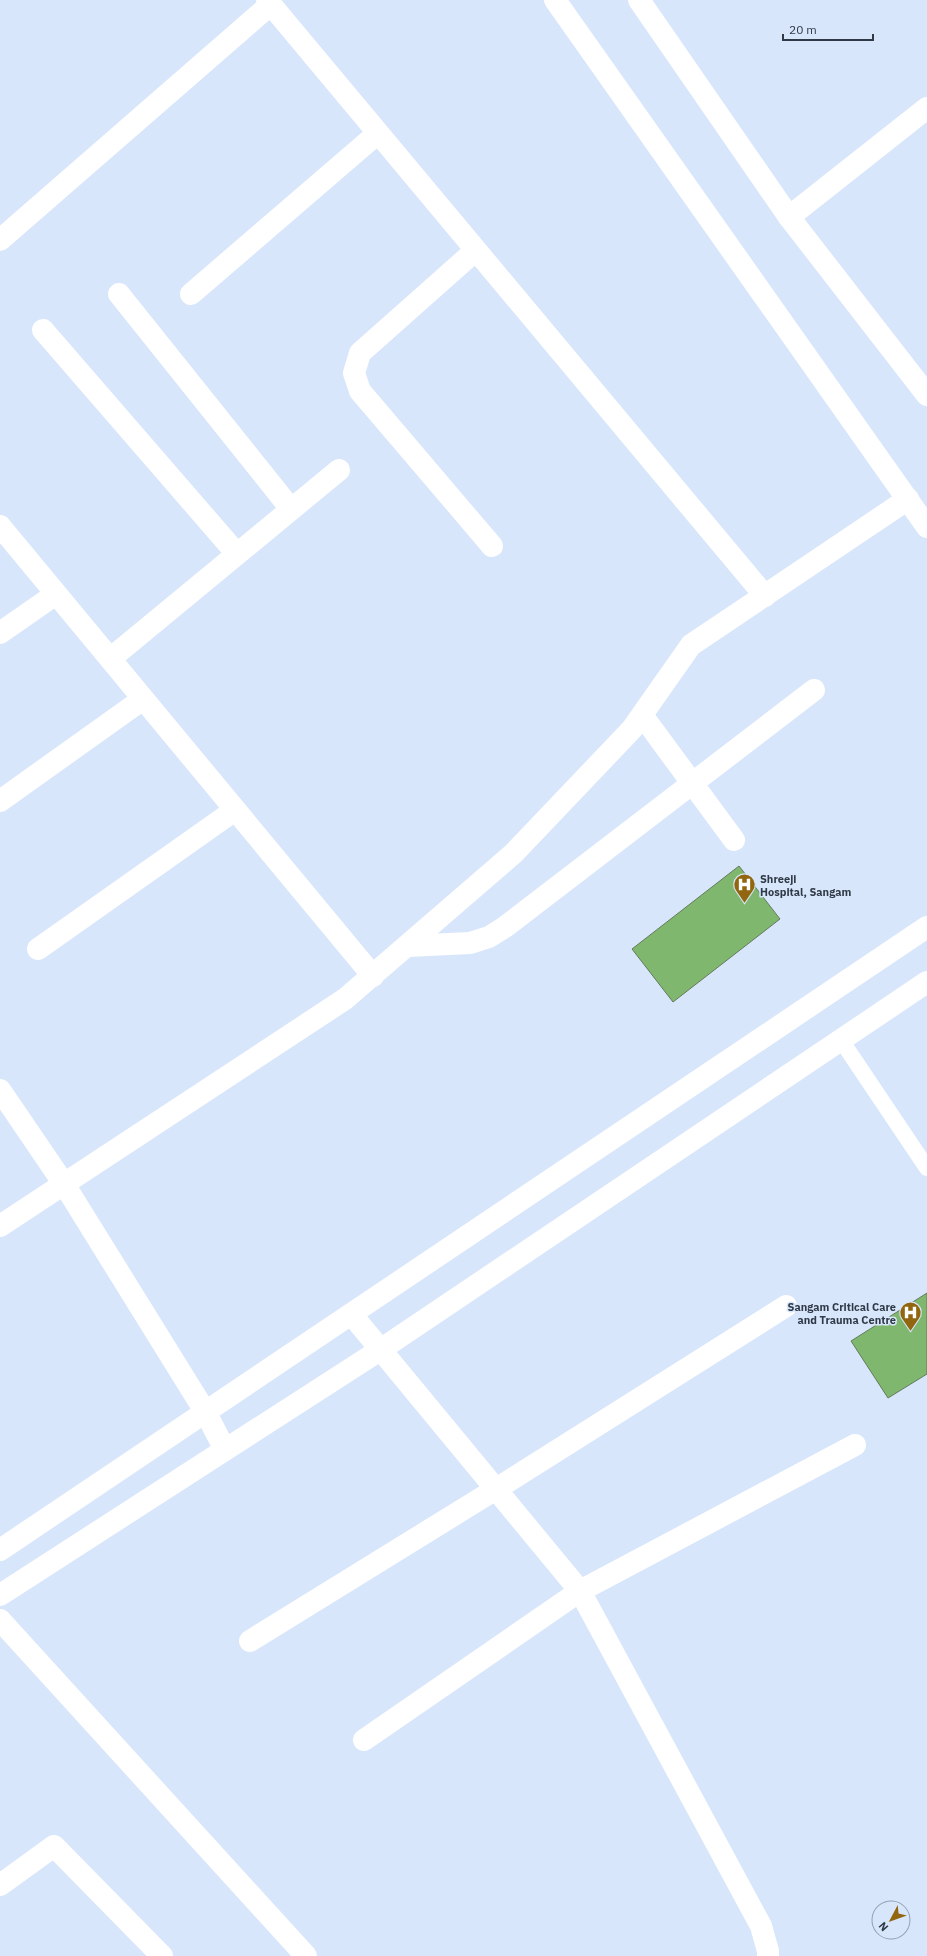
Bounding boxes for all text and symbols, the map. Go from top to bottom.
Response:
scale bar [783,16,873,42]
text: 20 m [789,22,817,37]
hospital icon: Shreeji Hospital, Sangam [732,872,758,905]
place label: Shreeji Hospital, Sangam [760,872,851,899]
place label: Sangam Critical Care and Trauma Centre [788,1300,896,1327]
hospital icon: Sangam Critical Care and Trauma Centre [898,1300,924,1333]
north arrow [871,1900,911,1940]
text: N [876,1919,891,1934]

